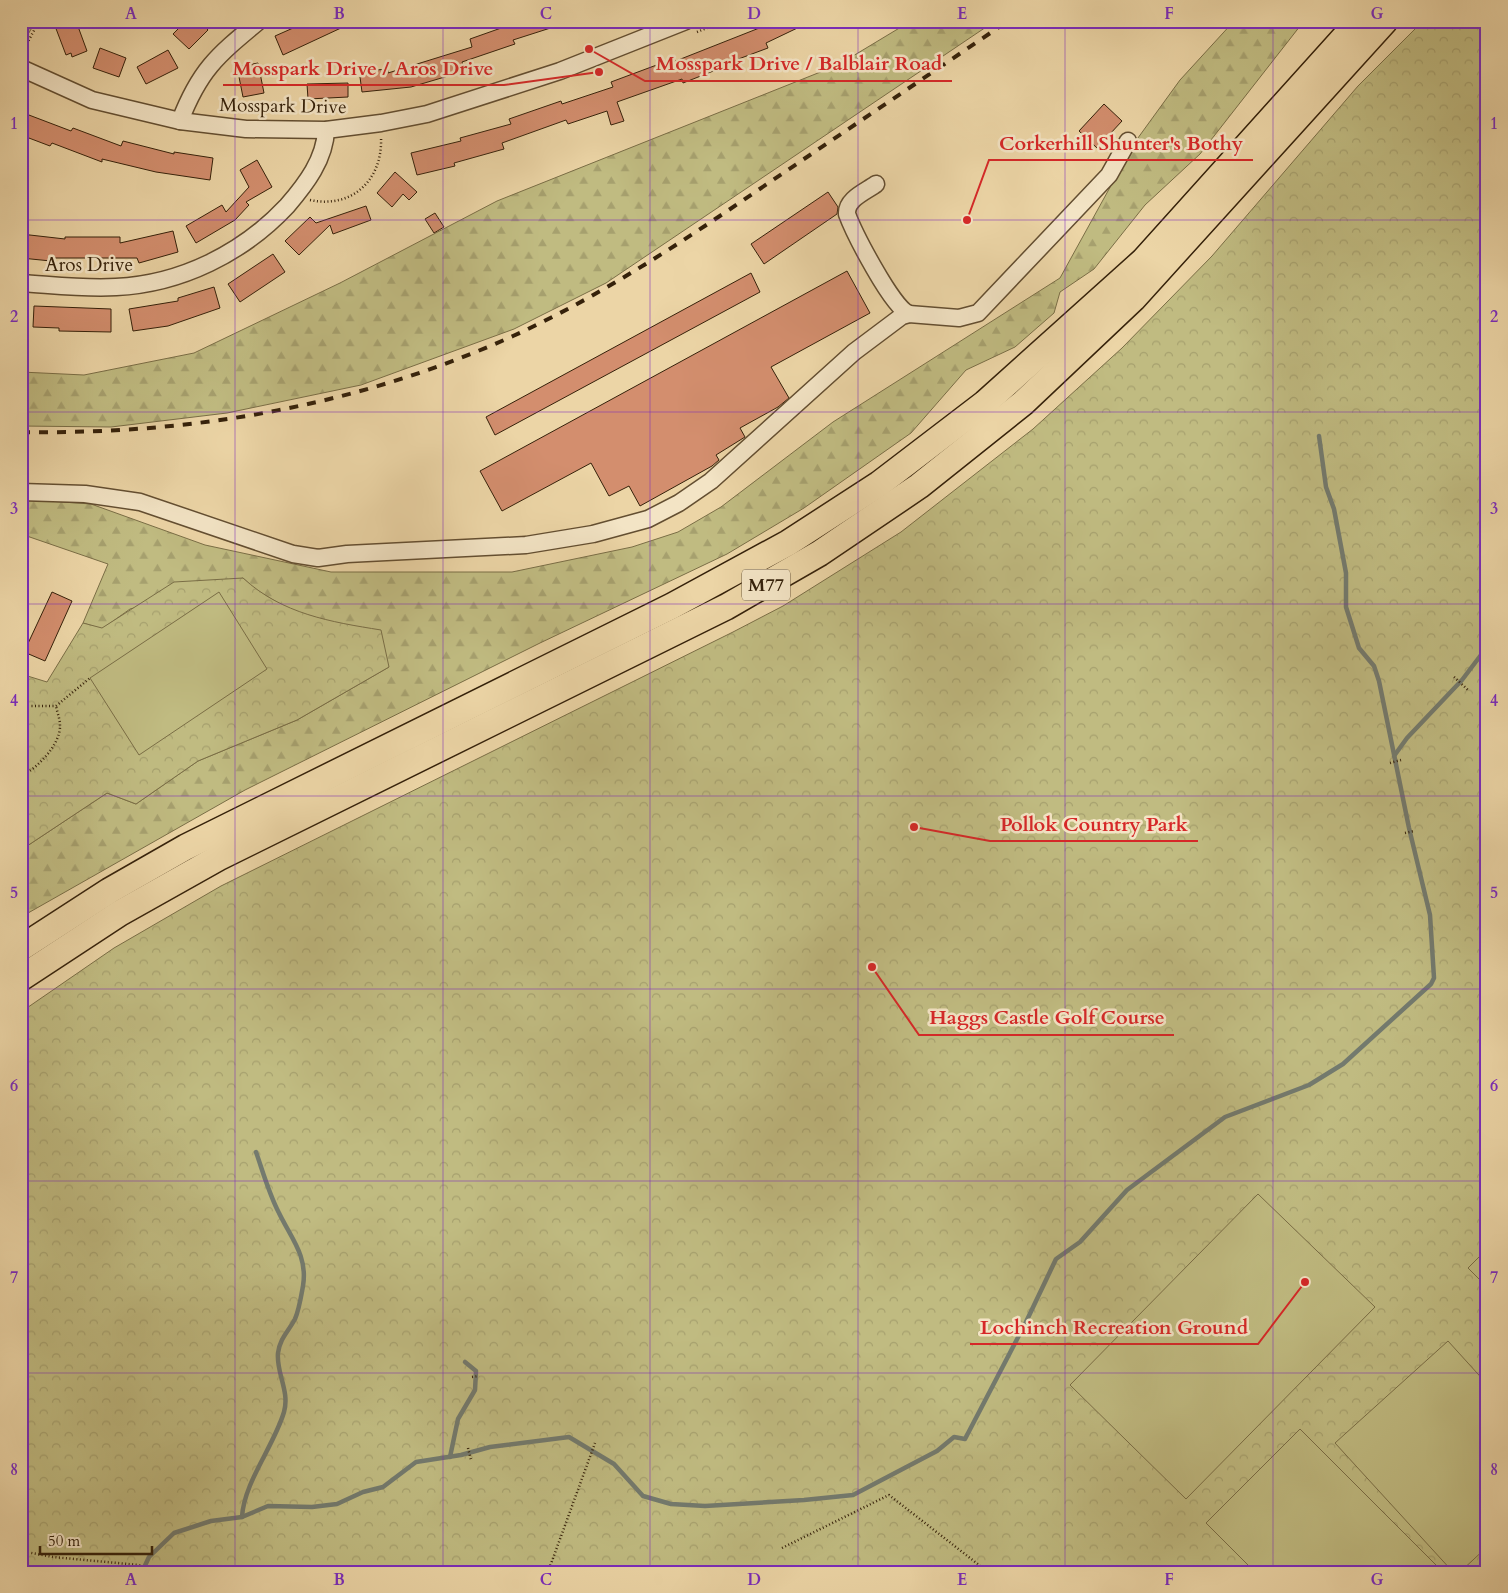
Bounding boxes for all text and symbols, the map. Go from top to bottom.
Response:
text: A [125,3,137,25]
text: B [333,3,345,25]
text: C [540,3,552,25]
text: D [747,3,761,25]
text: E [957,3,967,25]
text: F [1164,3,1174,25]
text: G [1370,3,1384,25]
callout: Mosspark Drive / Balblair Road [645,46,952,81]
callout: Mosspark Drive / Aros Drive [223,50,504,85]
text: Mosspark Drive / Balblair Road [656,50,943,77]
text: Mosspark Drive / Aros Drive [233,55,493,82]
street label: Mosspark Drive [219,92,347,120]
text: 1 [10,113,18,135]
text: 1 [1490,113,1498,135]
callout: Corkerhill Shunter's Bothy [989,125,1253,160]
text: Corkerhill Shunter's Bothy [999,130,1244,157]
street label: Aros Drive [45,252,133,278]
text: 2 [10,306,18,328]
text: 2 [1490,306,1498,328]
text: 3 [10,498,18,520]
text: 3 [1490,498,1498,520]
road number: M77 [742,570,790,600]
text: 4 [10,690,18,712]
text: 4 [1490,690,1498,712]
callout: Pollok Country Park [990,806,1198,841]
text: Pollok Country Park [1000,811,1189,838]
text: 5 [10,882,18,904]
text: 5 [1490,882,1498,904]
callout: Haggs Castle Golf Course [919,1000,1174,1035]
text: Haggs Castle Golf Course [929,1004,1165,1031]
text: 6 [10,1075,18,1097]
text: 6 [1490,1075,1498,1097]
text: 7 [10,1267,18,1289]
text: 7 [1490,1267,1498,1289]
callout: Lochinch Recreation Ground [970,1309,1258,1344]
text: Lochinch Recreation Ground [980,1314,1249,1341]
text: 8 [10,1459,18,1481]
text: 8 [1490,1459,1498,1481]
scale bar [40,1523,152,1555]
text: 50 m [48,1531,80,1551]
text: A [125,1569,137,1591]
text: B [333,1569,345,1591]
text: C [540,1569,552,1591]
text: D [747,1569,761,1591]
text: E [957,1569,967,1591]
text: F [1164,1569,1174,1591]
text: G [1370,1569,1384,1591]

